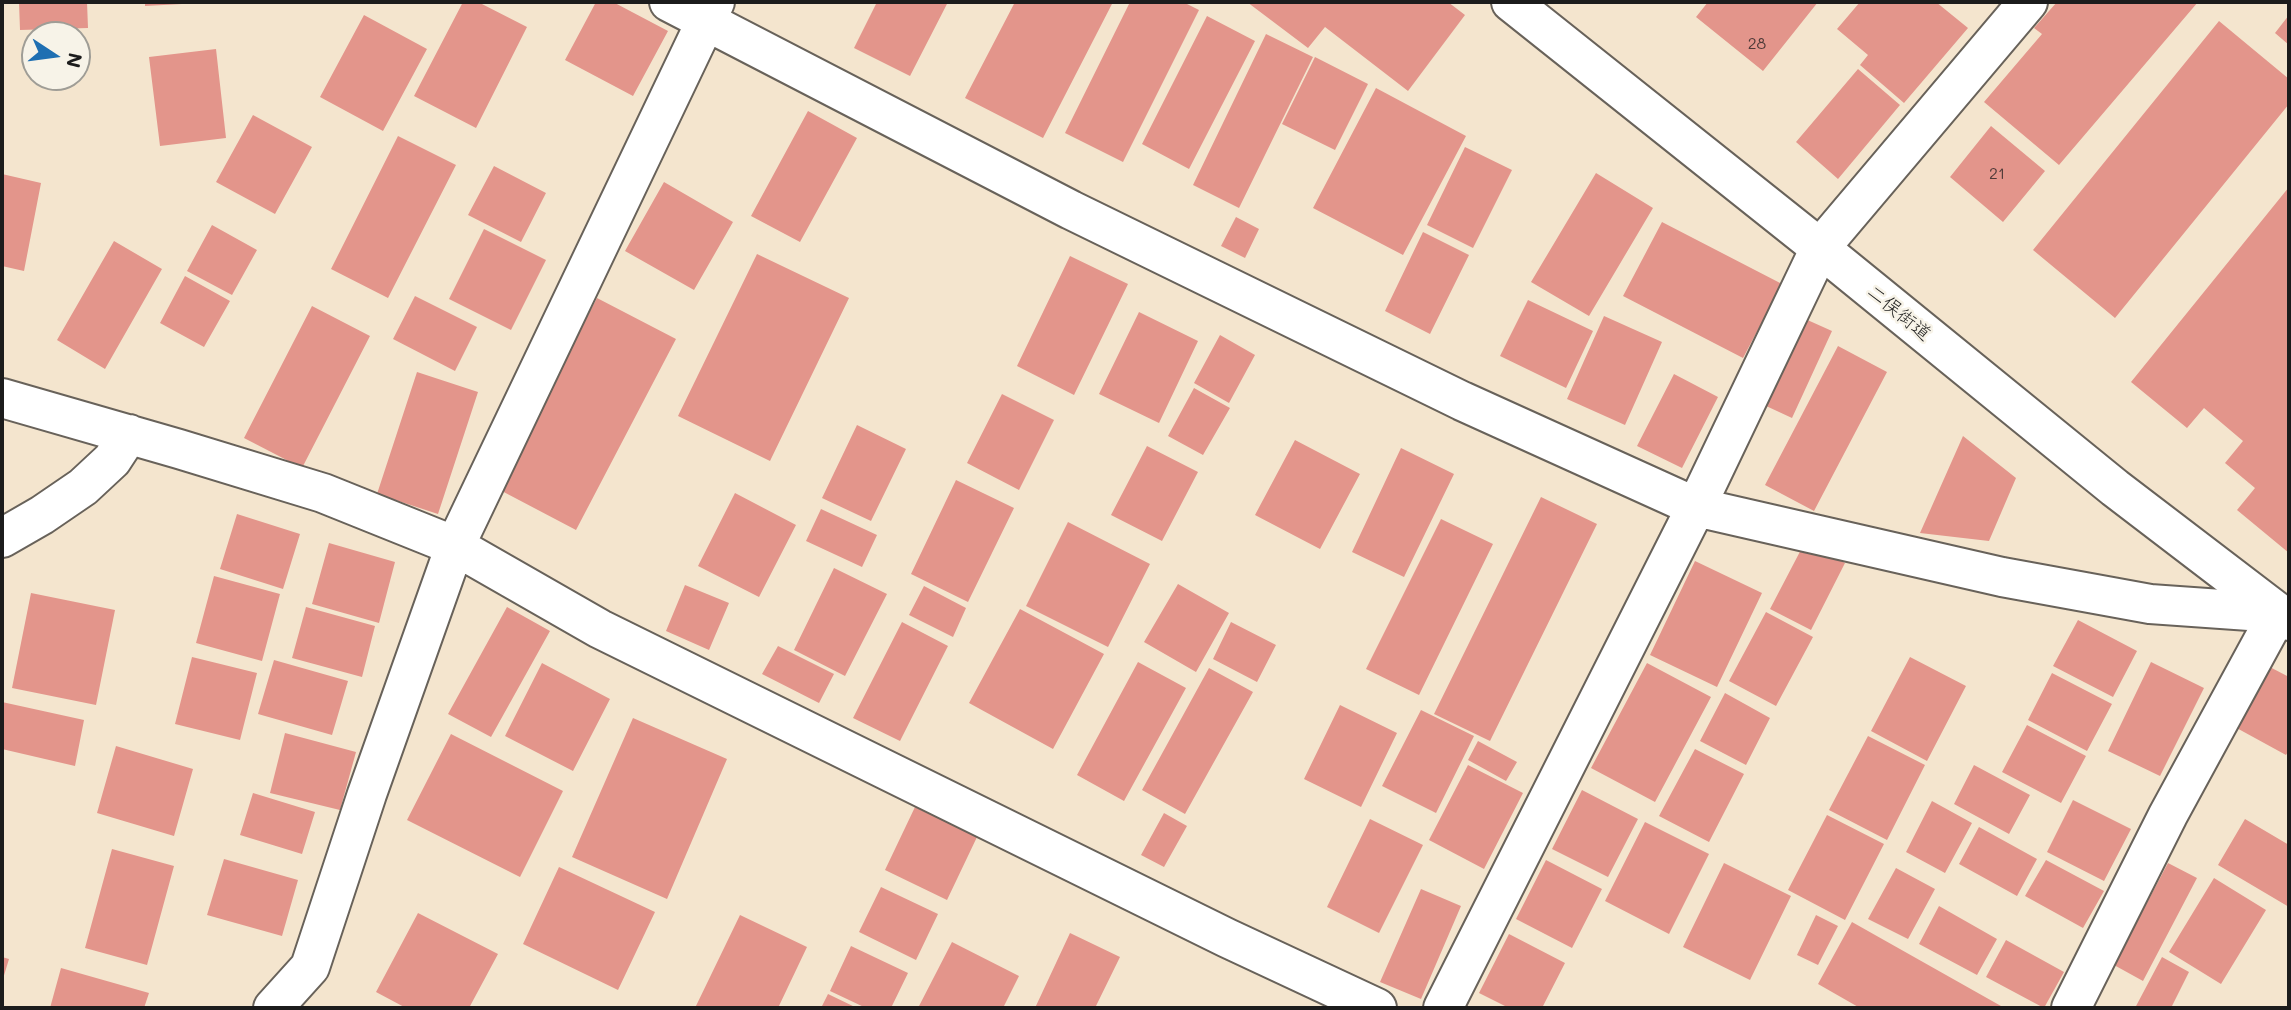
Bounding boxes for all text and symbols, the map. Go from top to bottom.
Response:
north arrow [21,21,91,91]
house number: 28 [1748,34,1766,54]
text: N [61,51,89,70]
house number: 21 [1989,164,2005,184]
street label: 二俣街道 [1862,280,1936,346]

